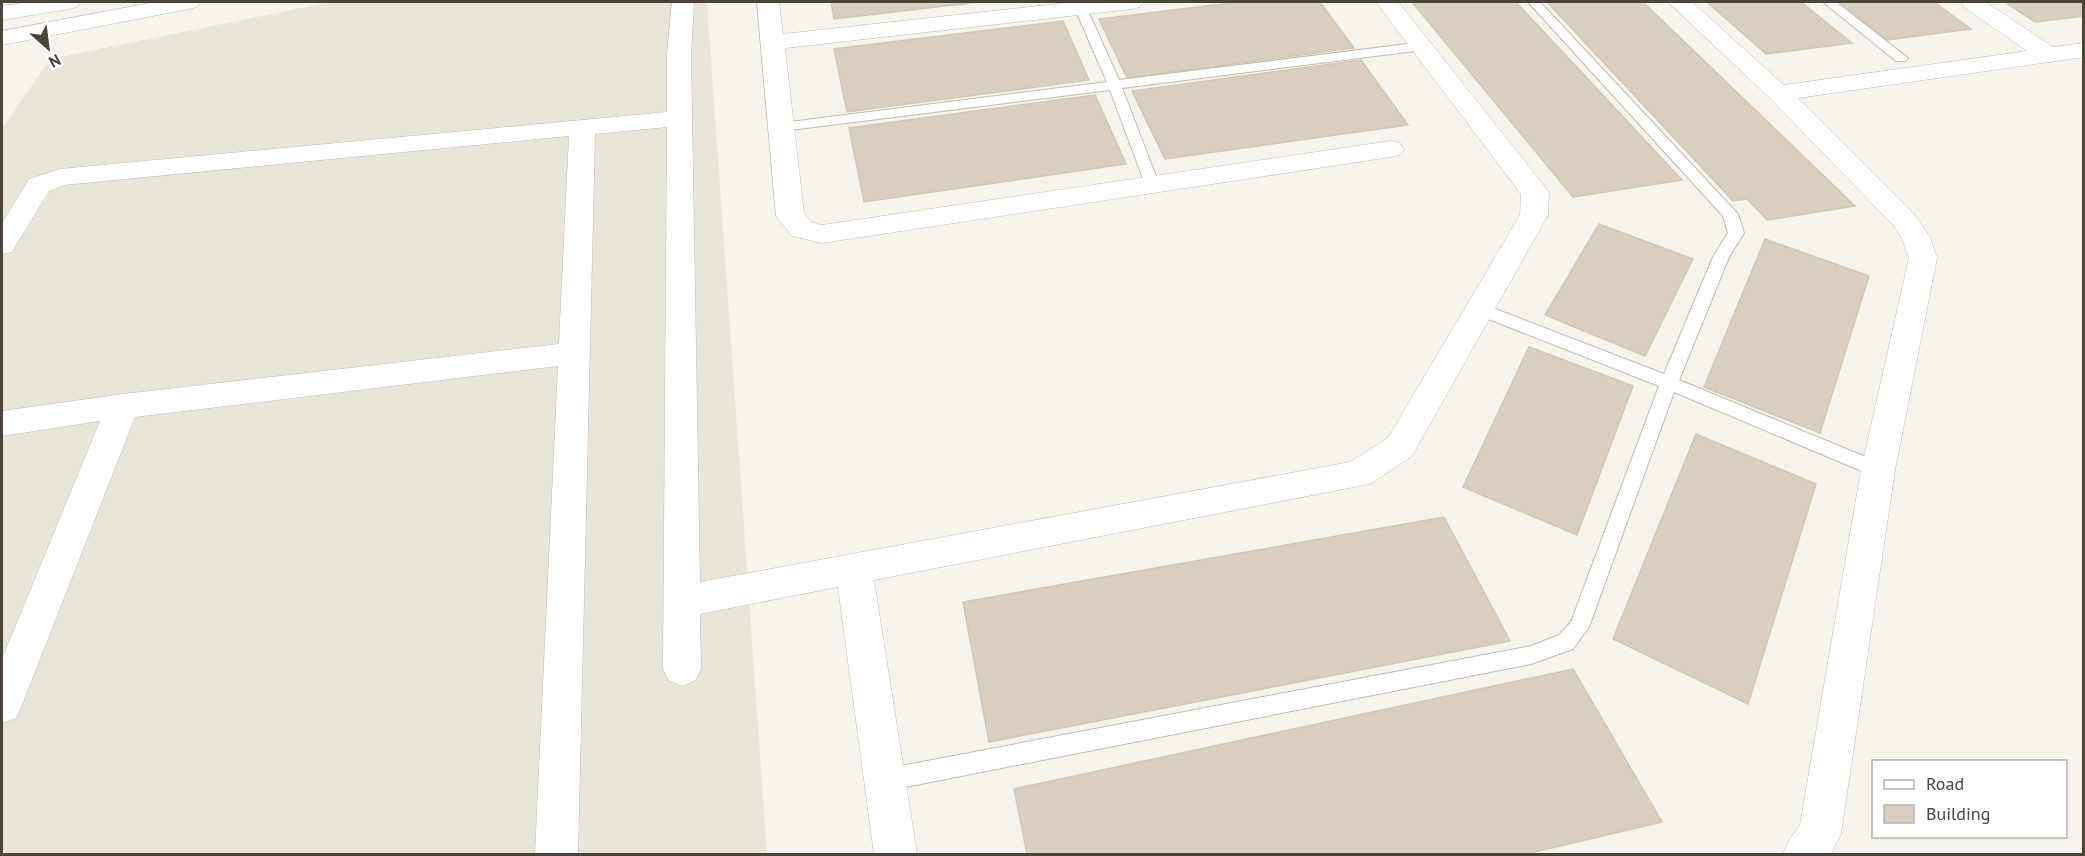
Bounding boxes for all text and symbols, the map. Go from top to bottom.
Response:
north arrow [18,18,78,78]
text: N [46,50,64,73]
legend [1872,760,2067,838]
text: Road [1926,772,1964,795]
text: Building [1926,802,1990,825]

